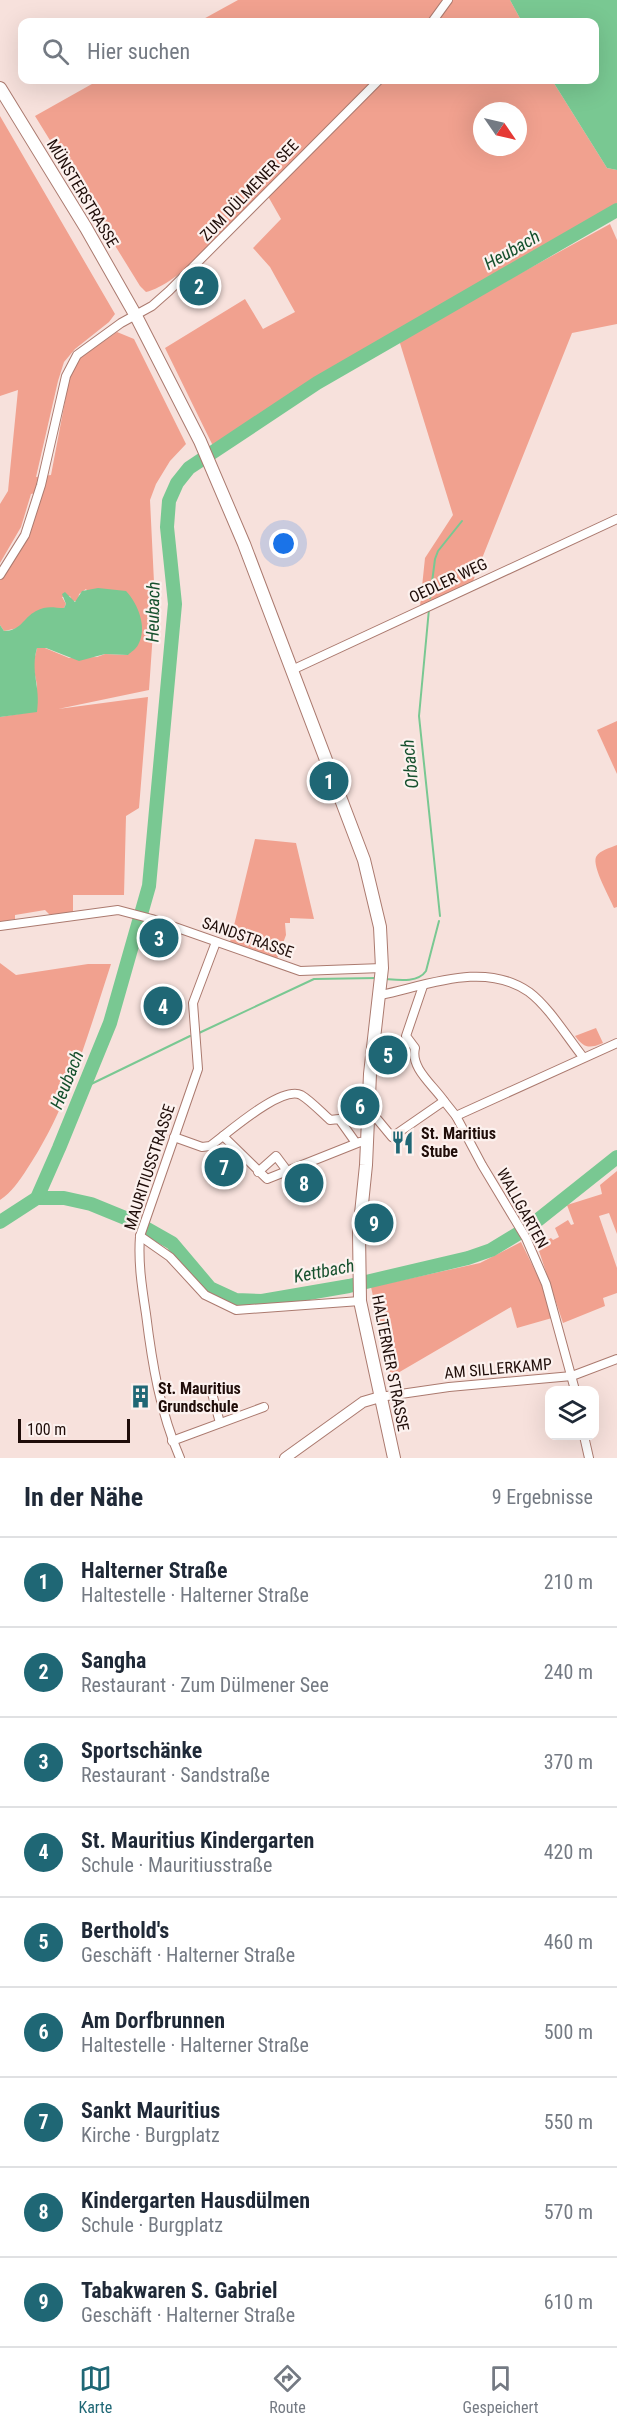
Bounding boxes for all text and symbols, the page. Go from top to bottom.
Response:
search box [18,18,599,84]
icon: search [39,35,72,68]
text: Hier suchen [87,39,190,64]
north arrow [473,102,527,156]
street label: MÜNSTERSTRASSE [43,136,122,251]
street label: ZUM DÜLMENER SEE [196,136,302,245]
water label: Heubach [480,225,543,274]
pin: 2 [180,264,218,308]
your location [269,529,298,558]
street label: OEDLER WEG [406,554,490,607]
water label: Heubach [141,581,164,643]
water label: Orbach [396,738,423,790]
pin: 1 [310,758,348,804]
street label: SANDSTRASSE [200,913,296,962]
pin: 3 [140,916,178,960]
pin: 4 [144,984,182,1028]
pin: 5 [368,1032,408,1078]
water label: Heubach [45,1048,88,1112]
pin: 6 [340,1084,380,1128]
street label: MAURITIUSSTRASSE [120,1102,179,1232]
place label: St. Maritius Stube [421,1124,496,1161]
restaurant icon: St. Maritius Stube [390,1129,416,1155]
pin: 7 [204,1144,244,1190]
pin: 8 [284,1160,324,1206]
street label: WALLGARTEN [493,1165,552,1252]
pin: 9 [354,1200,394,1246]
water label: Kettbach [292,1254,356,1287]
street label: HALTERNER STRASSE [368,1293,413,1433]
street label: AM SILLERKAMP [443,1354,553,1383]
place label: St. Mauritius Grundschule [158,1379,241,1416]
building icon: St. Mauritius Grundschule [127,1384,153,1410]
map controls [545,1386,599,1440]
button: layers [545,1386,599,1440]
scale bar [18,1416,130,1444]
text: 100 m [27,1420,66,1439]
text: In der Nähe [24,1482,143,1512]
text: 9 Ergebnisse [492,1485,593,1509]
text: Halterner Straße [81,1558,227,1583]
text: 1 [38,1570,49,1594]
text: 210 m [544,1570,593,1594]
text: Haltestelle · Halterner Straße [81,1583,309,1607]
text: Sangha [81,1648,146,1673]
text: 2 [38,1660,49,1684]
text: 240 m [544,1660,593,1684]
text: Restaurant · Zum Dülmener See [81,1673,329,1697]
text: Sportschänke [81,1738,202,1763]
text: 3 [38,1750,49,1774]
text: 370 m [544,1750,593,1774]
text: Restaurant · Sandstraße [81,1763,270,1787]
text: St. Mauritius Kindergarten [81,1828,314,1853]
text: 4 [38,1840,49,1864]
text: 420 m [544,1840,593,1864]
text: Schule · Mauritiusstraße [81,1853,272,1877]
text: Berthold's [81,1918,169,1943]
text: 5 [38,1930,49,1954]
text: 460 m [544,1930,593,1954]
text: Geschäft · Halterner Straße [81,1943,295,1967]
text: Am Dorfbrunnen [81,2008,225,2033]
text: 6 [38,2020,49,2044]
text: 500 m [544,2020,593,2044]
text: Haltestelle · Halterner Straße [81,2033,309,2057]
text: Sankt Mauritius [81,2098,220,2123]
text: 7 [38,2110,49,2134]
text: 550 m [544,2110,593,2134]
text: Kirche · Burgplatz [81,2123,220,2147]
text: Kindergarten Hausdülmen [81,2188,310,2213]
text: 8 [38,2200,49,2224]
text: 570 m [544,2200,593,2224]
text: Schule · Burgplatz [81,2213,223,2237]
text: Tabakwaren S. Gabriel [81,2278,277,2303]
text: 9 [38,2290,49,2314]
text: 610 m [544,2290,593,2314]
text: Geschäft · Halterner Straße [81,2303,295,2327]
tab: Karte [78,2362,112,2417]
tab: Route [269,2362,306,2417]
tab: Gespeichert [463,2362,539,2417]

